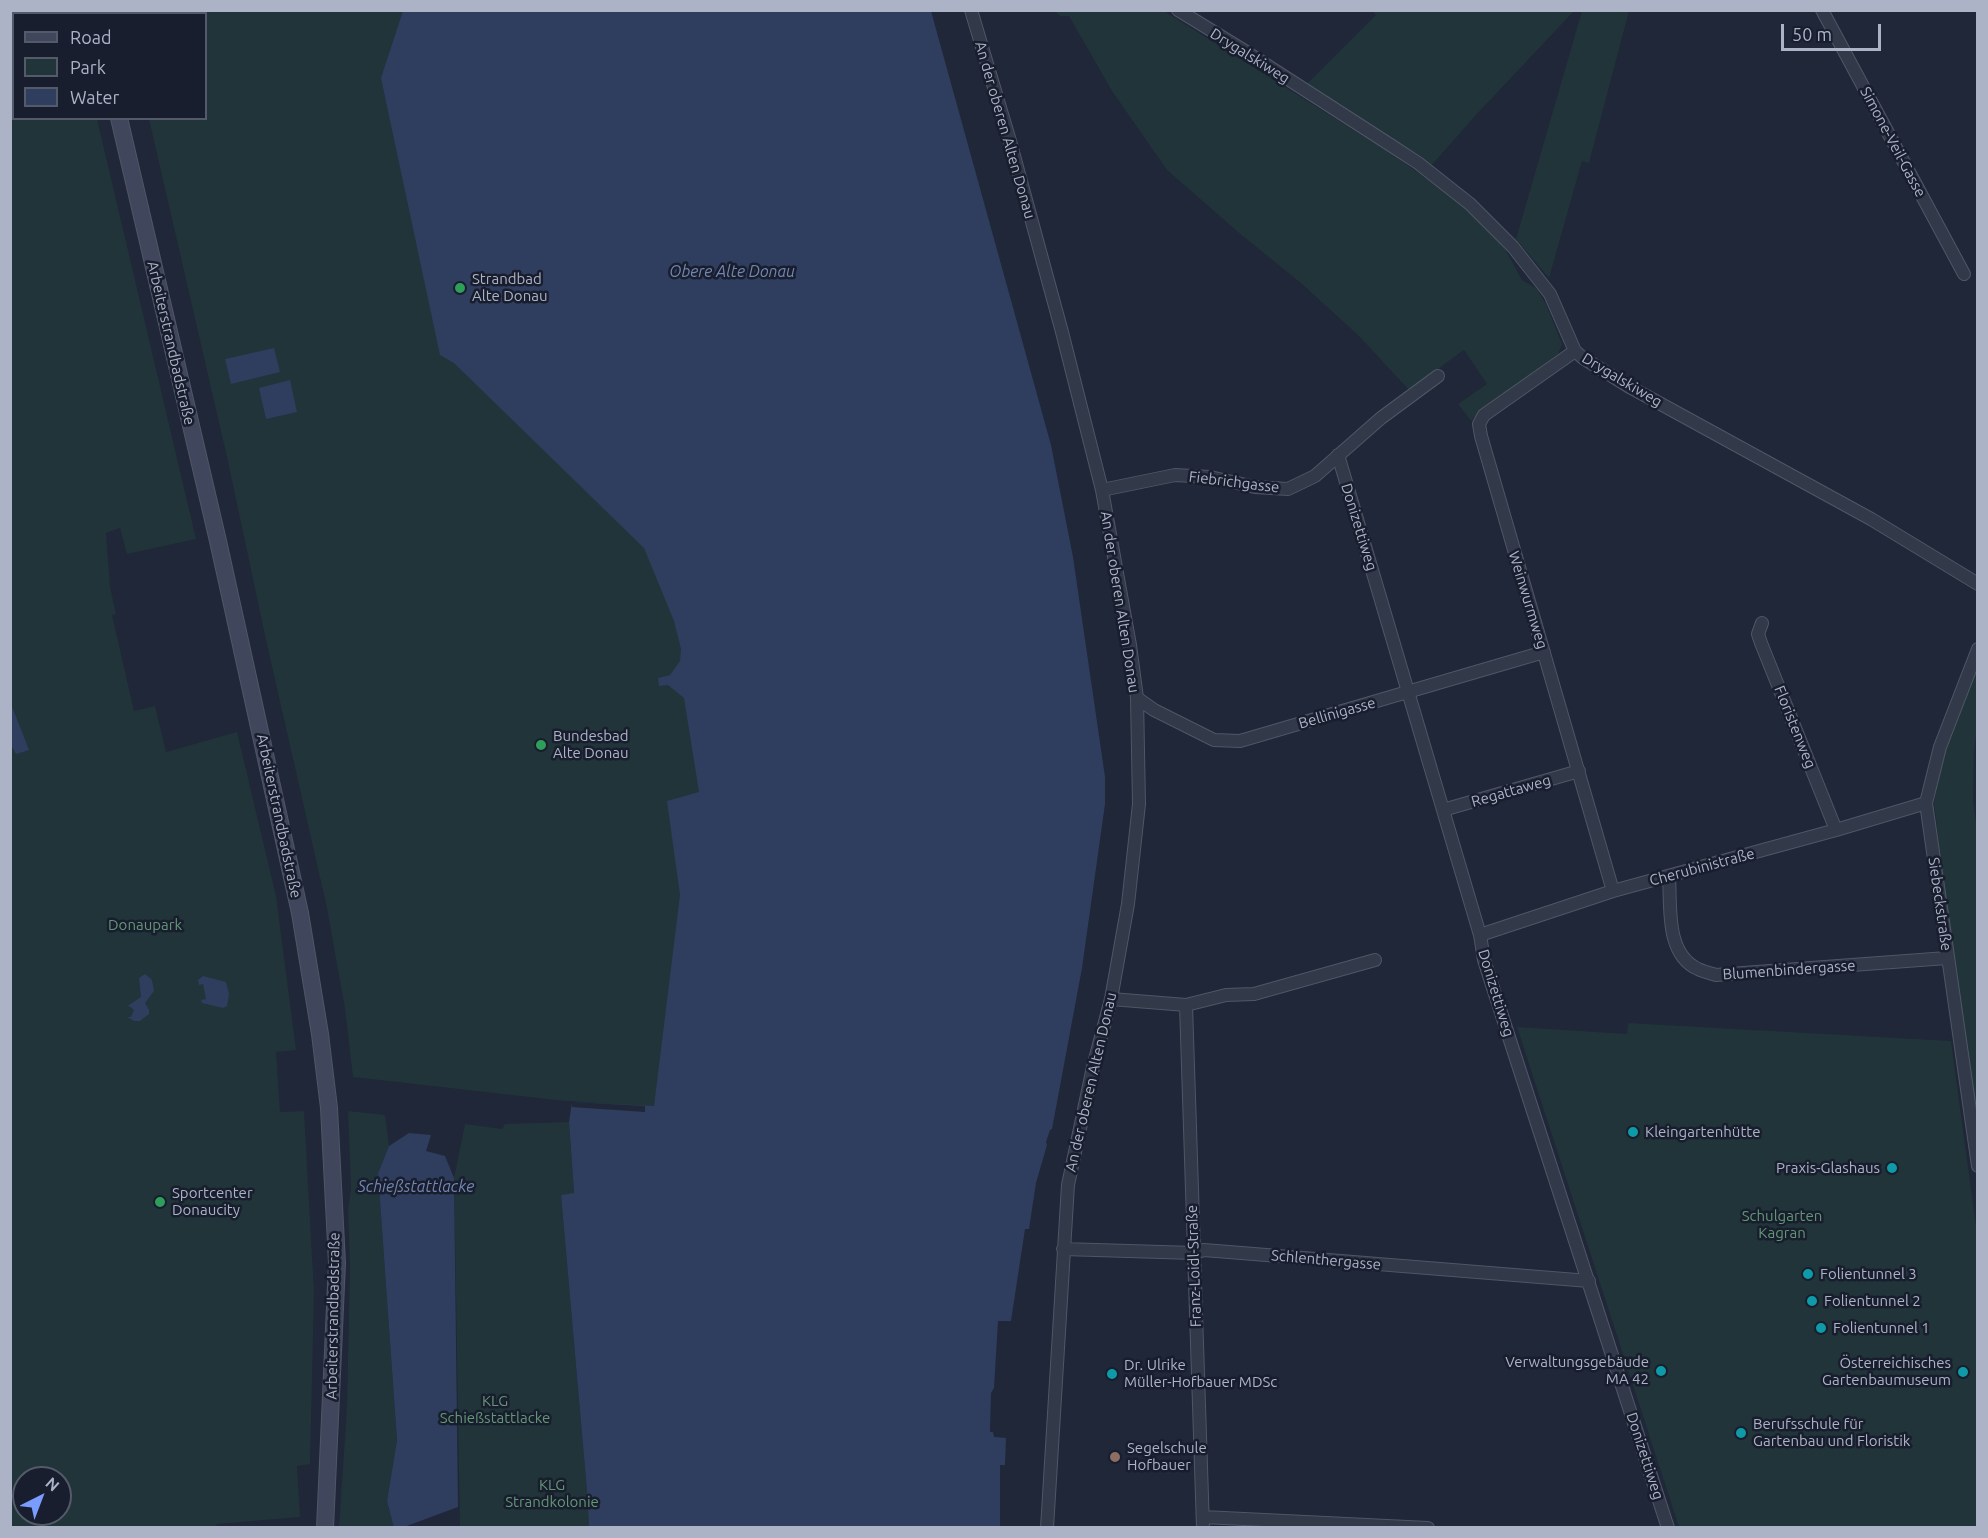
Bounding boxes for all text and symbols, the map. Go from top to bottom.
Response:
legend [12,12,207,120]
scale bar [1784,12,1884,50]
street label: Drygalskiweg [1207,24,1293,88]
text: 50 m [1792,24,1832,44]
text: Road [70,27,112,47]
street label: An der oberen Alten Donau [971,39,1039,221]
text: Park [70,57,106,77]
street label: Simone-Veil-Gasse [1856,84,1930,200]
text: Water [70,87,119,107]
street label: Arbeiterstrandbadstraße [143,259,199,427]
water label: Obere Alte Donau [669,262,795,282]
place label: Strandbad Alte Donau [472,270,547,305]
marker: Strandbad Alte Donau [453,281,467,295]
street label: Drygalskiweg [1579,349,1665,411]
street label: Fiebrichgasse [1188,468,1280,496]
street label: Donizettiweg [1337,481,1381,573]
street label: An der oberen Alten Donau [1097,510,1143,694]
street label: Weinwurmweg [1505,549,1551,651]
street label: Floristenweg [1770,683,1820,771]
street label: Bellinigasse [1296,693,1378,733]
place label: Bundesbad Alte Donau [553,727,628,762]
street label: Arbeiterstrandbadstraße [253,732,305,900]
marker: Bundesbad Alte Donau [534,738,548,752]
street label: Regattaweg [1469,771,1553,811]
street label: Cherubinistraße [1647,844,1757,890]
street label: Siebeckstraße [1925,856,1955,952]
park label: Donaupark [108,916,182,934]
street label: Donizettiweg [1474,947,1518,1039]
street label: Blumenbindergasse [1722,956,1856,984]
street label: An der oberen Alten Donau [1062,990,1120,1174]
place label: Kleingartenhütte [1645,1123,1760,1141]
marker: Kleingartenhütte [1626,1125,1640,1139]
place label: Praxis-Glashaus [1776,1159,1880,1177]
marker: Praxis-Glashaus [1885,1161,1899,1175]
water label: Schießstattlacke [358,1177,474,1197]
place label: Sportcenter Donaucity [172,1184,253,1219]
marker: Sportcenter Donaucity [153,1195,167,1209]
street label: Franz-Loidl-Straße [1183,1205,1205,1327]
park label: Schulgarten Kagran [1742,1207,1822,1242]
street label: Arbeiterstrandbadstraße [323,1232,343,1400]
street label: Schlenthergasse [1270,1246,1382,1274]
place label: Folientunnel 3 [1820,1265,1917,1283]
marker: Folientunnel 3 [1801,1267,1815,1281]
place label: Folientunnel 2 [1824,1292,1921,1310]
marker: Folientunnel 2 [1805,1294,1819,1308]
place label: Folientunnel 1 [1833,1319,1930,1337]
marker: Folientunnel 1 [1814,1321,1828,1335]
place label: Verwaltungsgebäude MA 42 [1505,1353,1649,1388]
place label: Österreichisches Gartenbaumuseum [1822,1354,1951,1389]
place label: Dr. Ulrike Müller-Hofbauer MDSc [1124,1356,1277,1391]
marker: Verwaltungsgebäude MA 42 [1654,1364,1668,1378]
marker: Österreichisches Gartenbaumuseum [1956,1365,1970,1379]
marker: Dr. Ulrike Müller-Hofbauer MDSc [1105,1367,1119,1381]
park label: KLG Schießstattlacke [440,1392,550,1427]
street label: Donizettiweg [1622,1410,1668,1502]
place label: Berufsschule für Gartenbau und Floristik [1753,1415,1910,1450]
marker: Berufsschule für Gartenbau und Floristik [1734,1426,1748,1440]
place label: Segelschule Hofbauer [1127,1439,1207,1474]
marker: Segelschule Hofbauer [1108,1450,1122,1464]
north arrow [12,1466,72,1526]
text: N [42,1473,63,1495]
park label: KLG Strandkolonie [505,1476,599,1511]

